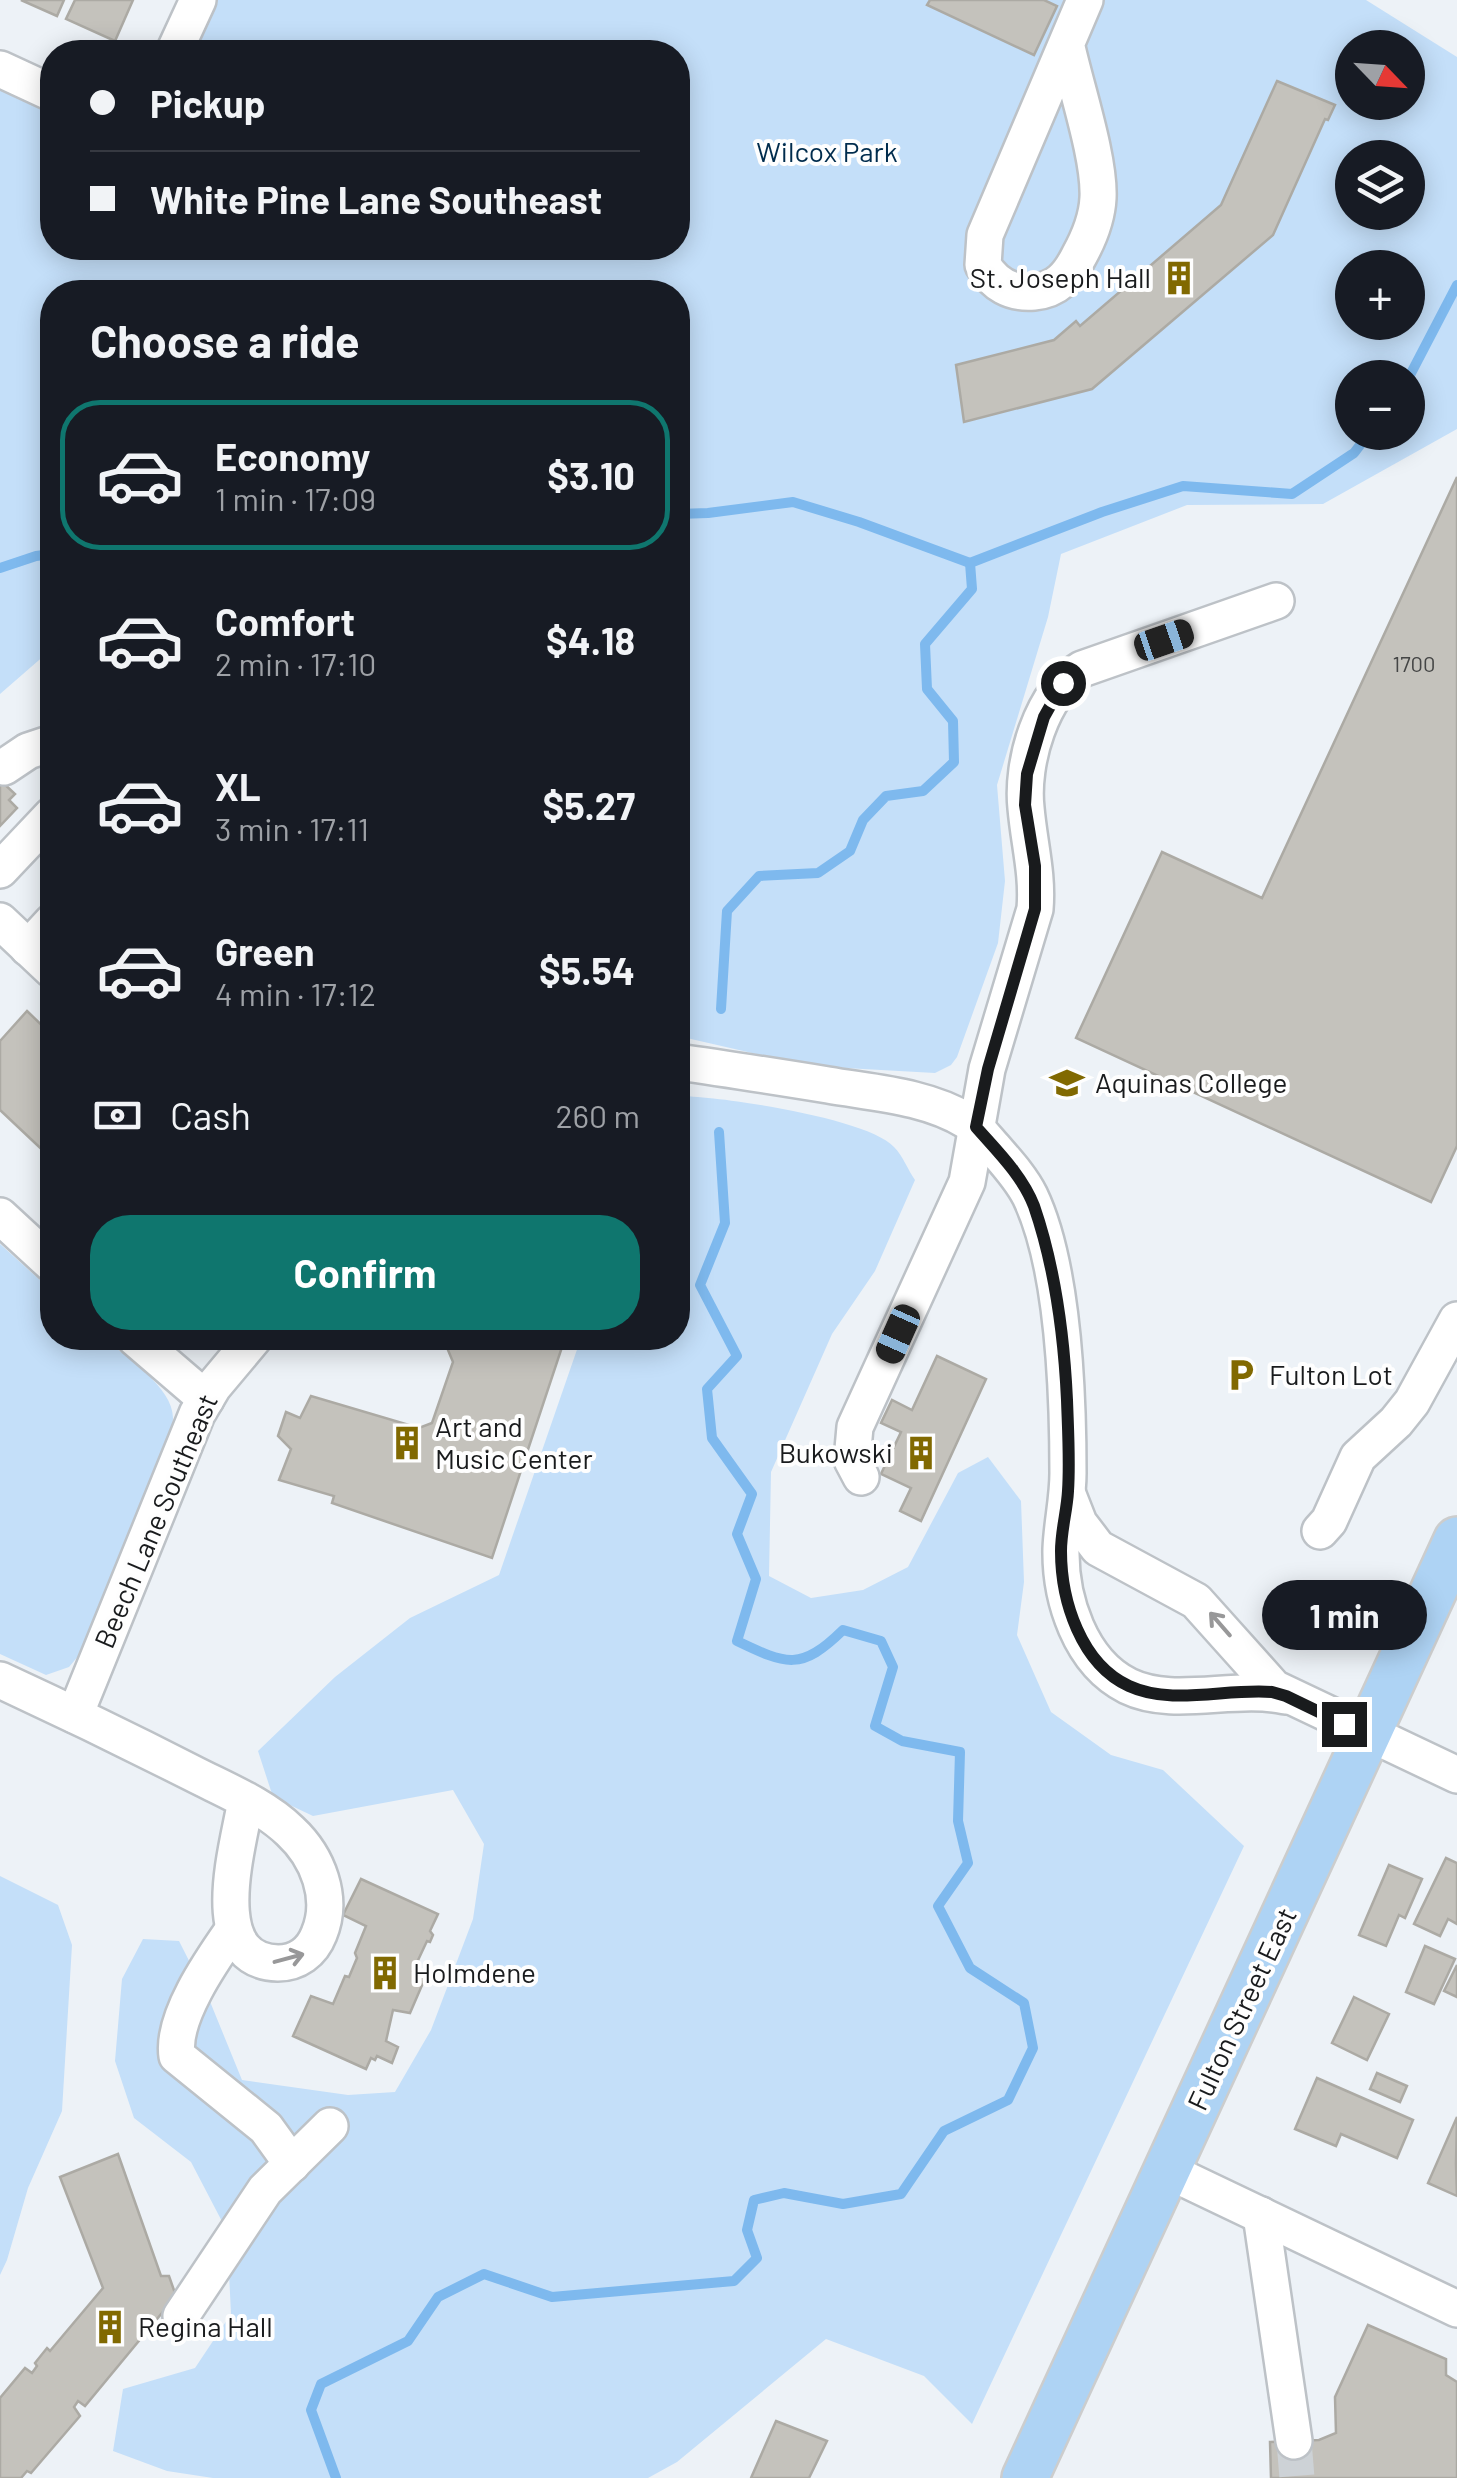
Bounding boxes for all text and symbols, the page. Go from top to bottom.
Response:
north arrow [1335,30,1425,120]
map controls [1335,30,1425,450]
text: Pickup [150,80,265,126]
park label: Wilcox Park [756,134,898,168]
button: layers [1335,140,1425,230]
text: White Pine Lane Southeast [150,176,602,222]
button: + [1335,250,1425,340]
building icon: St. Joseph Hall [1160,259,1198,297]
place label: St. Joseph Hall [970,260,1151,294]
text: Choose a ride [90,313,360,367]
button: − [1335,360,1425,450]
icon: car [95,430,185,520]
text: Economy [215,433,370,479]
text: $3.10 [547,452,635,498]
text: 1 min · 17:09 [215,479,376,517]
icon: car [95,595,185,685]
text: Comfort [215,598,355,644]
car [1131,616,1197,664]
text: $4.18 [546,617,635,663]
text: 2 min · 17:10 [215,644,376,682]
house number: 1700 [1393,650,1435,676]
route start [1041,661,1086,706]
icon: car [95,760,185,850]
text: XL [215,763,261,809]
text: $5.27 [542,782,635,828]
text: 3 min · 17:11 [215,809,369,847]
icon: car [95,925,185,1015]
text: Green [215,928,315,974]
text: $5.54 [539,947,635,993]
text: 4 min · 17:12 [215,974,376,1012]
school or university icon: Aquinas College [1048,1064,1086,1102]
place label: Aquinas College [1095,1065,1287,1099]
icon: cash [90,1088,145,1143]
text: Cash [170,1092,251,1138]
text: 260 m [555,1096,640,1134]
button: Confirm [90,1215,640,1330]
car [872,1300,924,1368]
parking icon: Fulton Lot [1222,1356,1260,1394]
place label: Fulton Lot [1269,1357,1393,1391]
street label: Beech Lane Southeast [86,1388,224,1653]
place label: Art and Music Center [435,1409,593,1475]
building icon: Art and Music Center [388,1424,426,1462]
building icon: Bukowski [902,1434,940,1472]
place label: Bukowski [779,1435,893,1469]
callout: 1 min [1262,1579,1426,1649]
text: 1 min [1309,1596,1380,1634]
one-way arrow [1209,1612,1231,1638]
route end [1322,1702,1367,1747]
street label: Fulton Street East [1179,1902,1303,2115]
one-way arrow [273,1948,304,1967]
building icon: Holmdene [366,1954,404,1992]
place label: Holmdene [413,1955,536,1989]
building icon: Regina Hall [91,2308,129,2346]
place label: Regina Hall [138,2309,273,2343]

